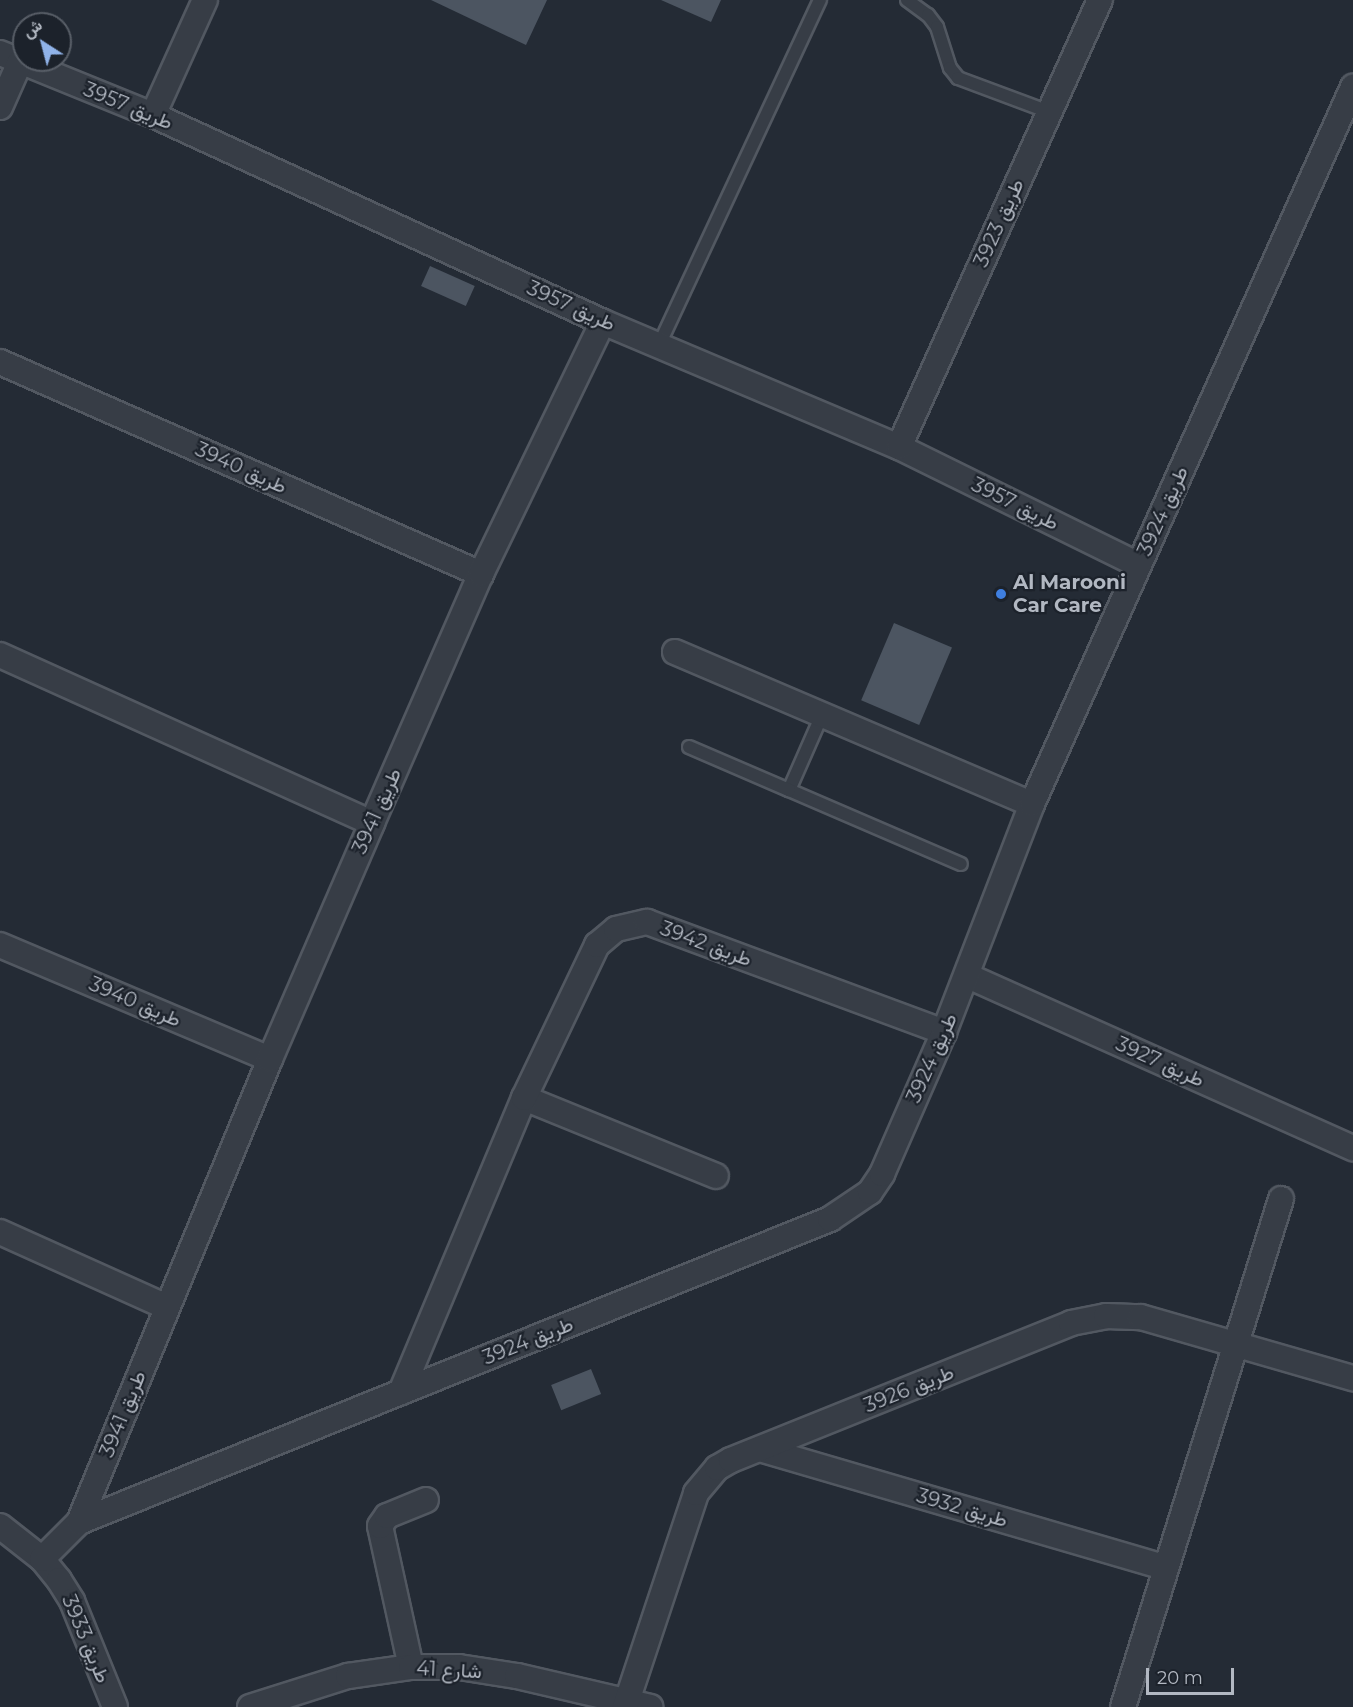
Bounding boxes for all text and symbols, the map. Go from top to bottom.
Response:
north arrow [12,12,72,72]
text: ش [19,15,46,42]
street label: طريق 3957 [80,77,176,135]
street label: طريق 3923 [969,175,1029,271]
street label: طريق 3957 [523,276,619,336]
street label: طريق 3940 [192,437,290,499]
street label: طريق 3924 [1133,463,1193,559]
street label: طريق 3957 [968,473,1062,535]
place label: Al Marooni Car Care [1013,570,1126,617]
marker: Al Marooni Car Care [994,587,1008,601]
street label: طريق 3941 [348,765,406,857]
street label: طريق 3942 [657,916,755,972]
street label: طريق 3940 [85,972,185,1032]
street label: طريق 3924 [902,1010,962,1106]
street label: طريق 3927 [1112,1032,1208,1092]
street label: طريق 3924 [479,1312,577,1370]
street label: طريق 3926 [861,1360,957,1418]
street label: طريق 3941 [95,1367,151,1461]
street label: طريق 3932 [914,1484,1010,1532]
street label: طريق 3933 [57,1591,115,1687]
street label: شارع 41 [416,1656,482,1684]
scale bar [1149,1656,1238,1694]
text: 20 m [1157,1667,1203,1689]

